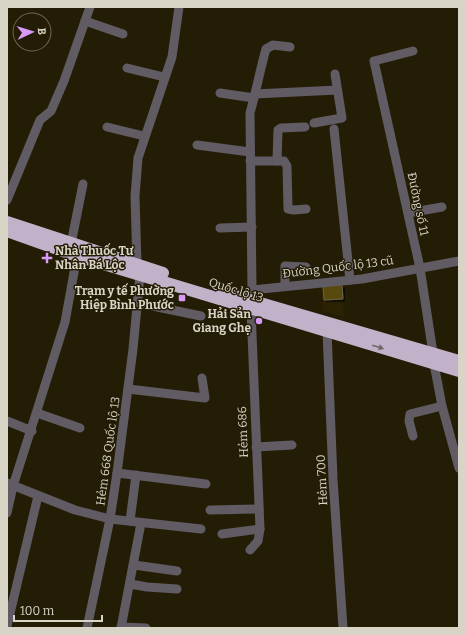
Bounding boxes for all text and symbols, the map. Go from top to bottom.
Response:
north arrow [12,12,52,52]
text: B [35,27,48,35]
street label: Đường số 11 [404,171,433,237]
place label: Nhà Thuốc Tư Nhân Bá Lộc [55,243,134,272]
street label: Đường Quốc lộ 13 cũ [282,252,395,281]
marker: Nhà Thuốc Tư Nhân Bá Lộc [42,253,52,263]
street label: Quốc lộ 13 [207,274,265,305]
place label: Trạm y tế Phường Hiệp Bình Phước [75,283,174,312]
marker: Trạm y tế Phường Hiệp Bình Phước [177,293,187,303]
place label: Hải Sản Giang Ghẹ [192,307,251,335]
marker: Hải Sản Giang Ghẹ [254,316,264,326]
one-way arrow [373,344,385,350]
street label: Hẻm 668 Quốc lộ 13 [92,395,123,506]
street label: Hẻm 686 [235,406,251,458]
street label: Hẻm 700 [314,454,330,506]
scale bar [14,597,102,623]
text: 100 m [20,604,55,618]

